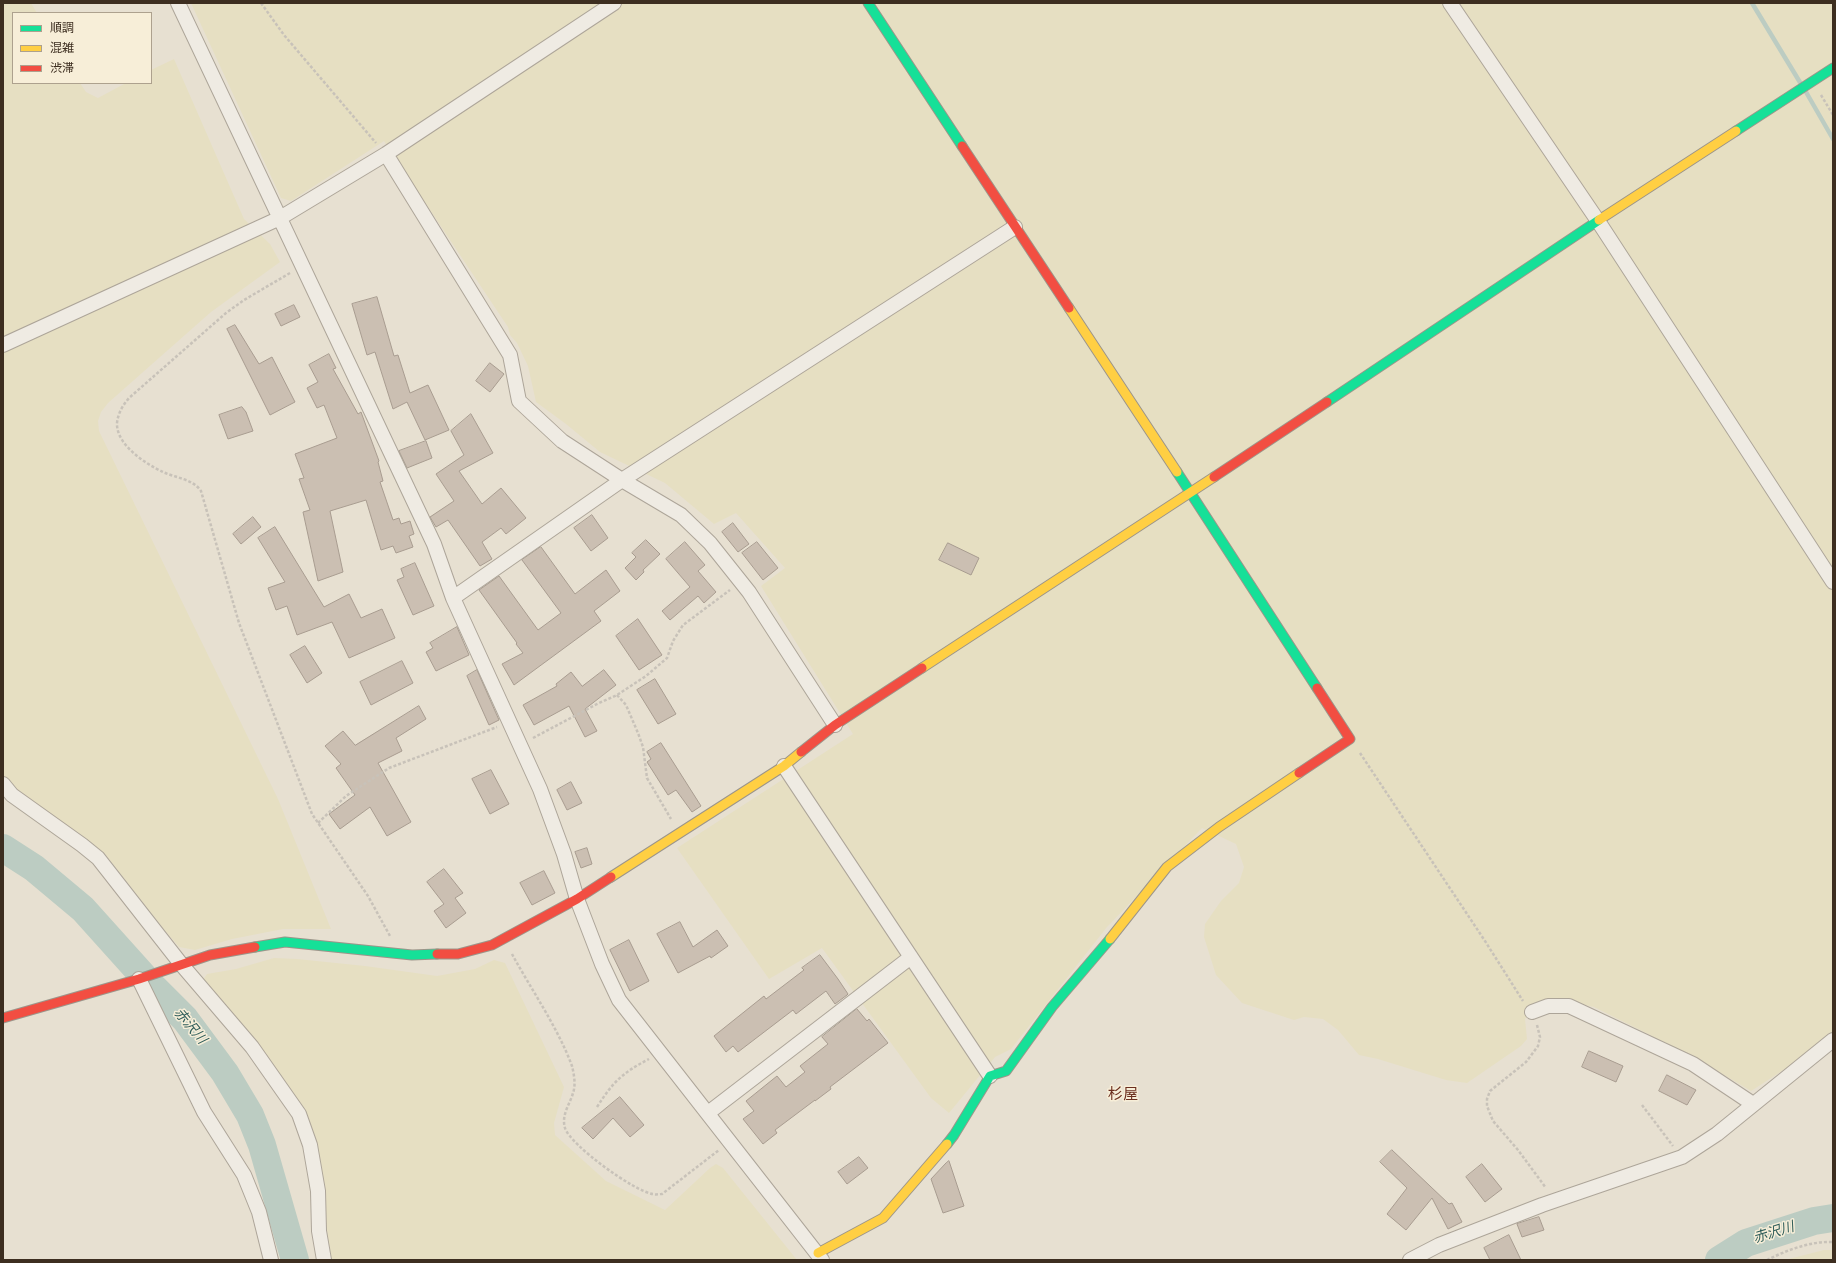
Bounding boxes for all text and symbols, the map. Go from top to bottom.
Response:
legend [12,12,152,84]
text: 順調 [50,19,74,38]
text: 混雑 [50,39,74,58]
text: 渋滞 [50,59,74,78]
water label: 赤沢川 [169,1006,209,1048]
district label: 杉屋 [1108,1087,1138,1105]
water label: 赤沢川 [1751,1220,1797,1248]

